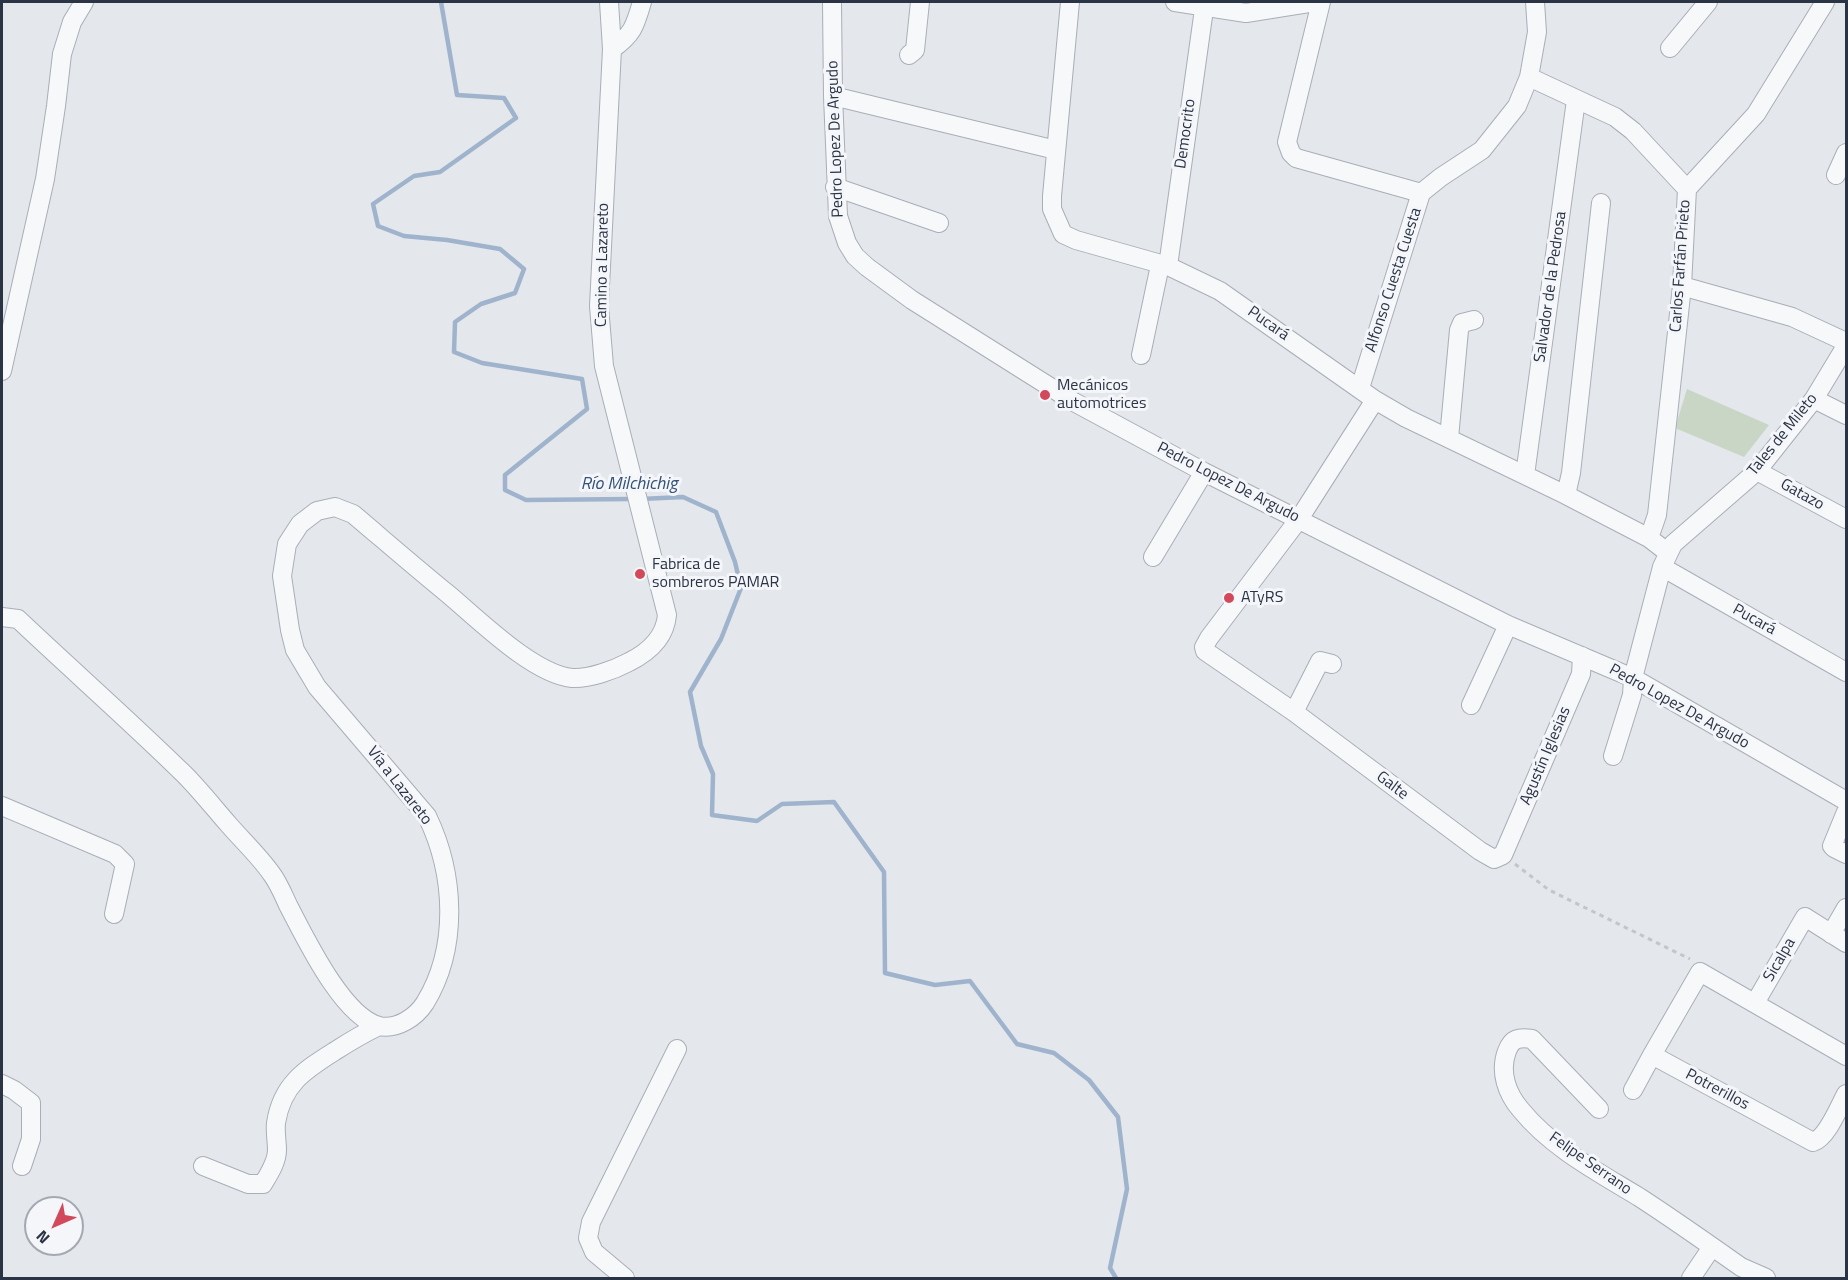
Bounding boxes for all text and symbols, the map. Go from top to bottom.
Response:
street label: Pedro Lopez De Argudo [824,60,848,218]
street label: Democrito [1172,98,1200,170]
street label: Carlos Farfán Prieto [1667,199,1695,333]
street label: Camino a Lazareto [592,203,614,327]
street label: Alfonso Cuesta Cuesta [1362,205,1426,355]
street label: Salvador de la Pedrosa [1531,210,1571,364]
street label: Pucará [1243,303,1293,345]
place label: Mecánicos automotrices [1057,376,1146,414]
marker: Mecánicos automotrices [1038,388,1052,402]
street label: Tales de Mileto [1744,390,1822,480]
street label: Pedro Lopez De Argudo [1154,439,1302,527]
water label: Río Milchichig [581,474,677,496]
street label: Gatazo [1777,475,1827,515]
place label: Fabrica de sombreros PAMAR [652,555,779,593]
marker: Fabrica de sombreros PAMAR [633,567,647,581]
place label: ATyRS [1241,588,1283,608]
marker: ATyRS [1222,591,1236,605]
street label: Pucará [1729,600,1779,640]
street label: Pedro Lopez De Argudo [1606,661,1752,753]
street label: Agustín Iglesias [1517,704,1575,808]
street label: Vía a Lazareto [362,743,436,829]
street label: Galte [1372,768,1412,804]
street label: Sicalpa [1760,935,1800,985]
street label: Potrerillos [1682,1065,1752,1115]
street label: Felipe Serrano [1545,1129,1635,1199]
north arrow [24,1196,84,1256]
text: N [30,1225,55,1250]

